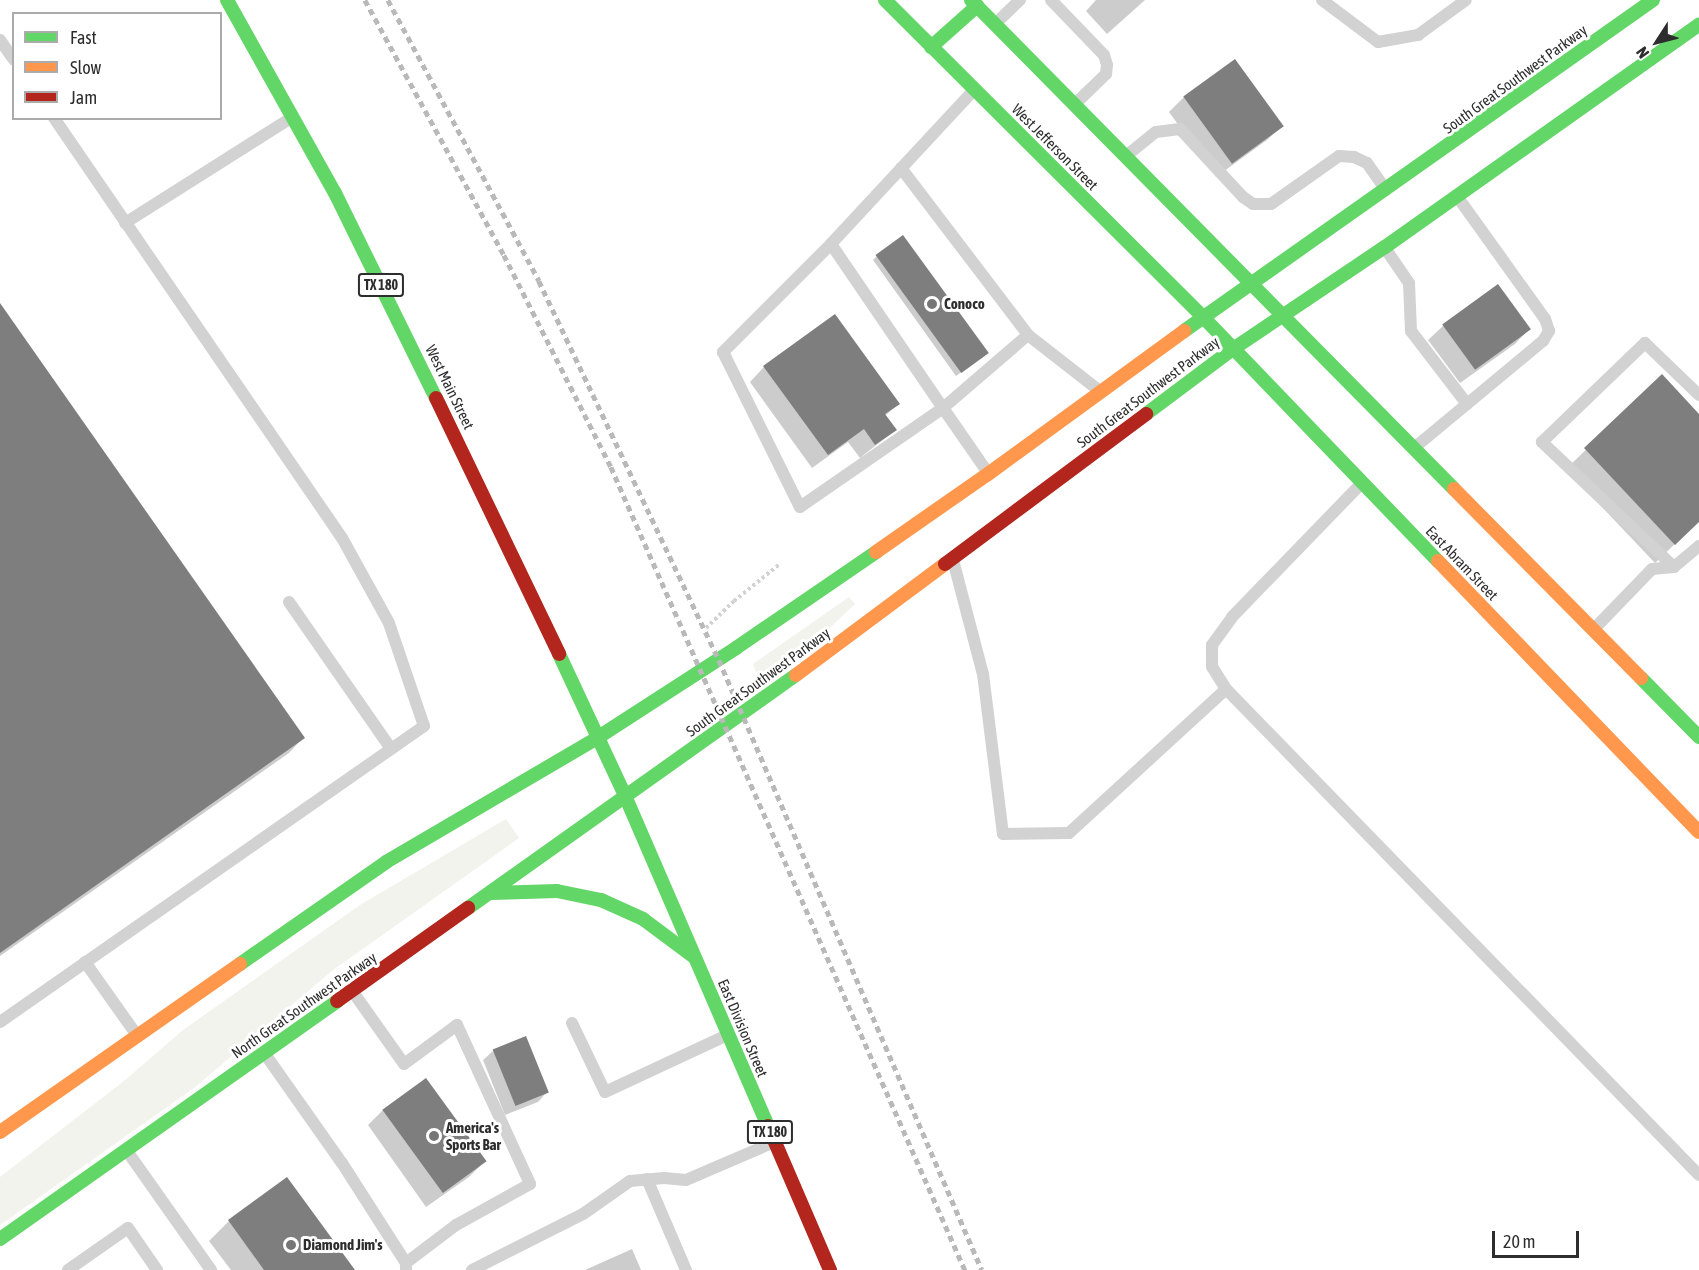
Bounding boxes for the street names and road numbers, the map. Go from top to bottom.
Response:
street label: South Great Southwest Parkway [1440,21,1590,137]
street label: West Jefferson Street [1008,100,1102,194]
road number: TX 180 [357,274,405,296]
street label: South Great Southwest Parkway [1073,333,1223,451]
street label: West Main Street [422,342,478,432]
street label: East Abram Street [1422,522,1502,604]
street label: South Great Southwest Parkway [683,624,833,740]
street label: North Great Southwest Parkway [228,948,380,1062]
street label: East Division Street [714,976,772,1080]
road number: TX 180 [746,1121,794,1143]

